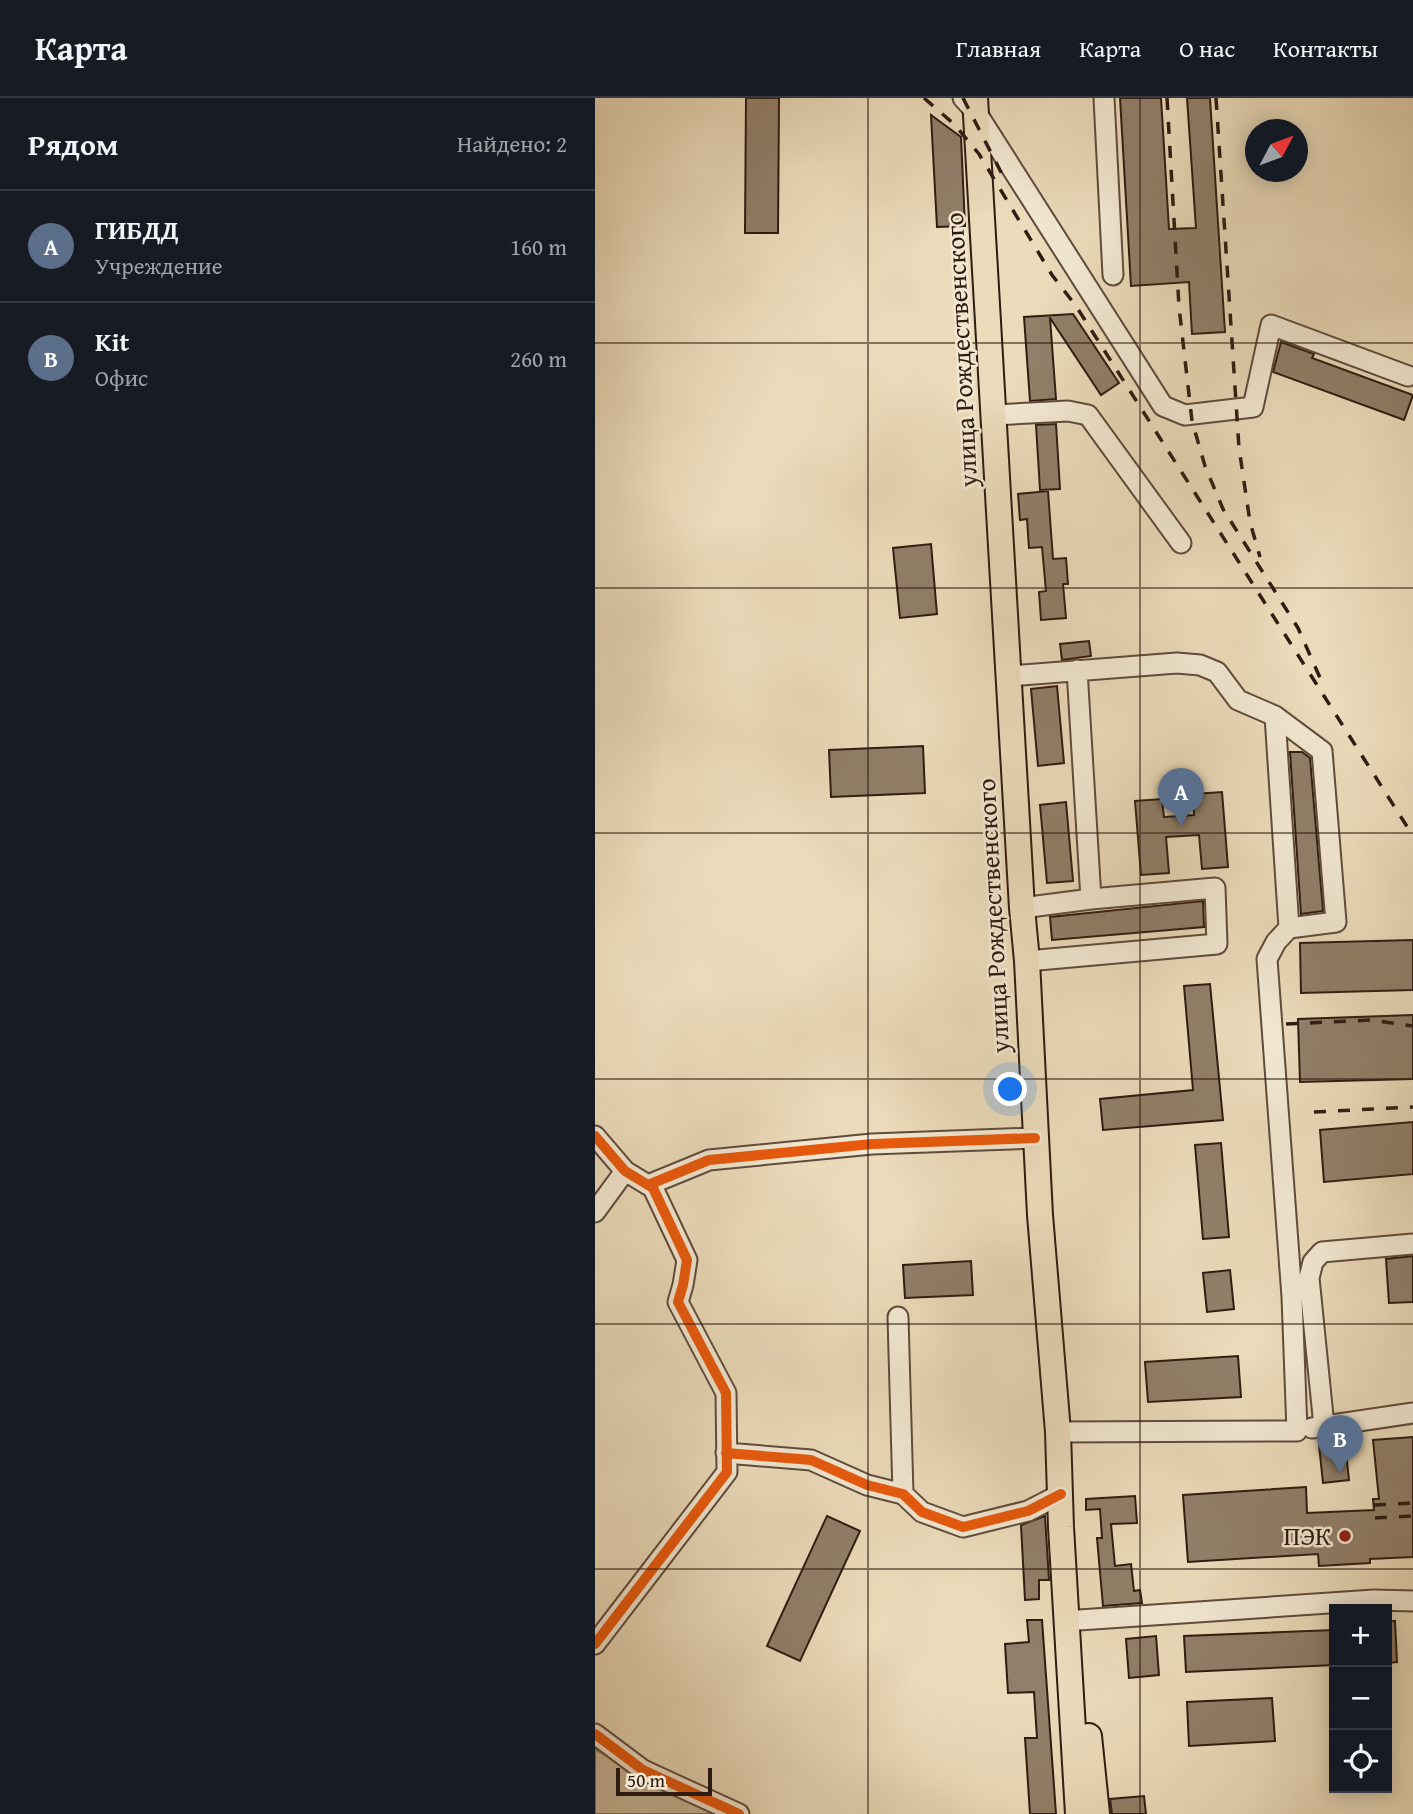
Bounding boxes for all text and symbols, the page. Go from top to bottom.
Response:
text: Карта [35,24,127,72]
text: Главная [956,31,1041,66]
text: Карта [1079,31,1141,66]
text: О нас [1179,31,1235,66]
text: Контакты [1273,31,1378,66]
north arrow [1245,119,1308,182]
text: Рядом [28,122,119,166]
text: Найдено: 2 [457,127,567,160]
text: ГИБДД [95,210,179,249]
street label: улица Рождественского [934,212,987,489]
text: A [44,230,58,263]
text: 160 m [510,230,567,263]
text: Учреждение [95,249,222,282]
text: Kit [95,322,129,361]
text: B [44,342,58,375]
text: 260 m [510,342,567,375]
text: Офис [95,361,148,394]
pin: A [1158,768,1204,826]
street label: улица Рождественского [966,778,1019,1055]
your location [993,1072,1027,1106]
pin: B [1317,1415,1363,1473]
place label: ПЭК [1283,1516,1331,1555]
marker: ПЭК [1337,1528,1353,1544]
map controls [1329,1604,1392,1793]
button: + [1329,1604,1392,1667]
button: − [1329,1667,1392,1730]
button: locate [1329,1730,1392,1793]
scale bar [616,1765,712,1797]
text: 50 m [627,1766,665,1794]

